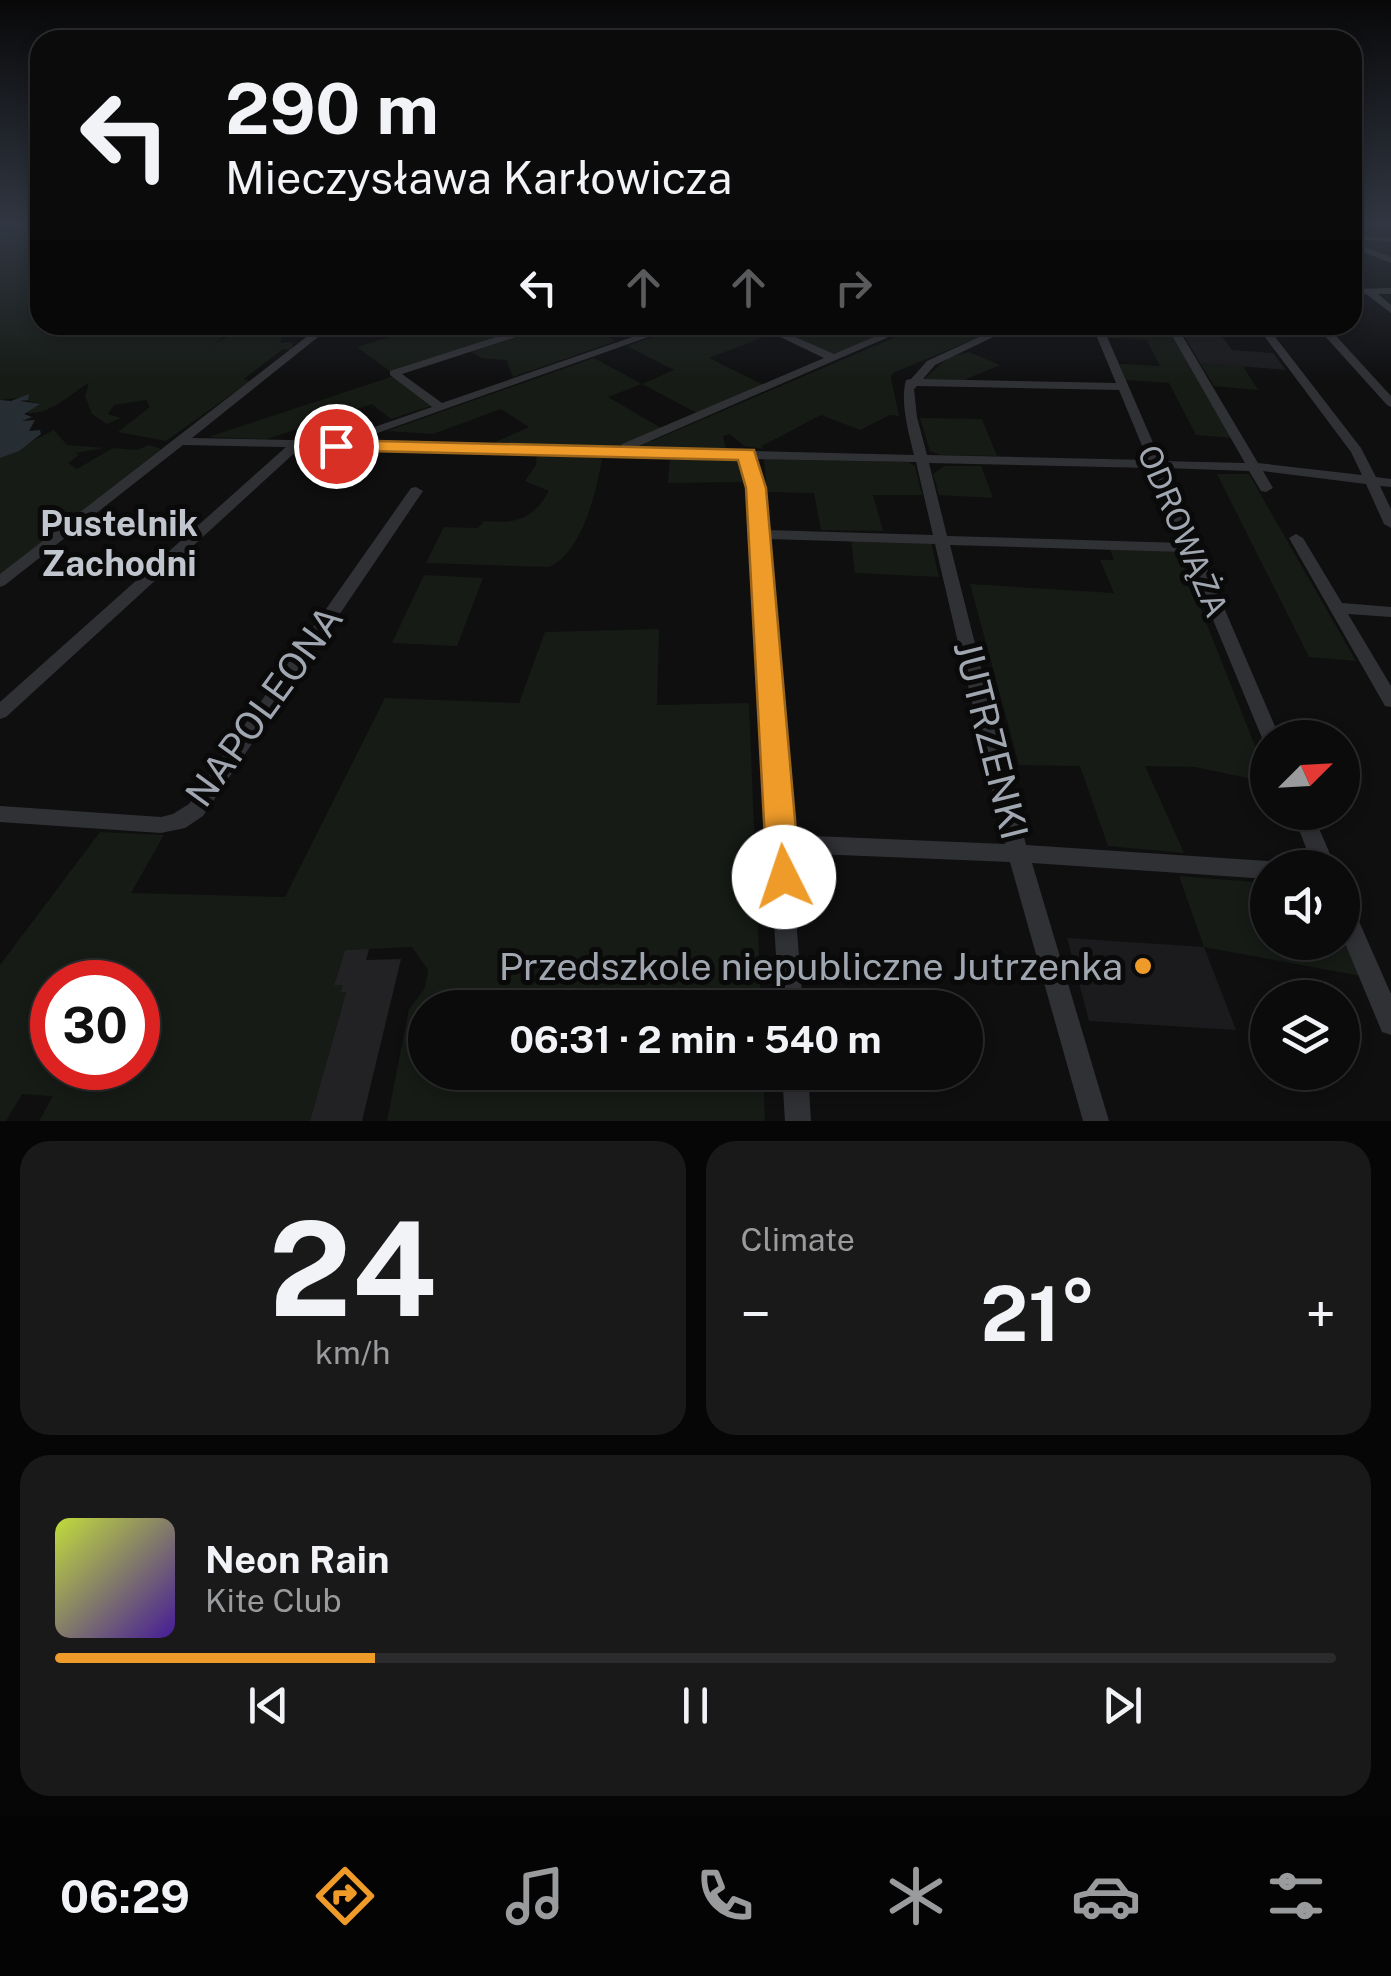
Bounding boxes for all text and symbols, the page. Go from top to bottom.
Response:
text: 290 m [225,67,439,150]
icon: left [60,70,190,200]
text: Mieczysława Karłowicza [225,151,732,204]
icon: left [511,260,566,315]
icon: ahead [616,260,671,315]
icon: ahead [721,260,776,315]
icon: right [826,260,881,315]
pin [294,404,379,489]
icon: arrive [309,419,364,474]
street label: ODROWĄŻA [1130,440,1236,622]
district label: Pustelnik Zachodni [40,503,198,584]
street label: NAPOLEONA [176,597,352,815]
street label: JUTRZENKI [945,636,1037,844]
north arrow [1250,720,1360,830]
map controls [1250,720,1360,1090]
position arrow [732,825,836,929]
button: sound [1250,850,1360,960]
place label: Przedszkole niepubliczne Jutrzenka [499,944,1123,989]
marker: Przedszkole niepubliczne Jutrzenka [1132,955,1154,977]
speed limit sign: 30 [30,960,160,1090]
button: layers [1250,980,1360,1090]
text: 06:31 · 2 min · 540 m [509,1017,882,1062]
text: 24 [269,1193,437,1345]
text: Climate [741,1221,855,1258]
text: 21° [981,1270,1096,1358]
text: − [741,1282,771,1346]
text: + [1306,1282,1336,1346]
text: km/h [315,1334,390,1371]
text: Neon Rain [205,1537,389,1582]
text: Kite Club [205,1582,342,1619]
icon: previous [241,1678,296,1733]
icon: pause [668,1678,723,1733]
icon: next [1095,1678,1150,1733]
icon: directions [310,1861,380,1931]
icon: music [500,1861,570,1931]
icon: phone [690,1861,760,1931]
icon: climate [881,1861,951,1931]
icon: car [1071,1861,1141,1931]
icon: filters [1261,1861,1331,1931]
text: 06:29 [60,1870,190,1923]

